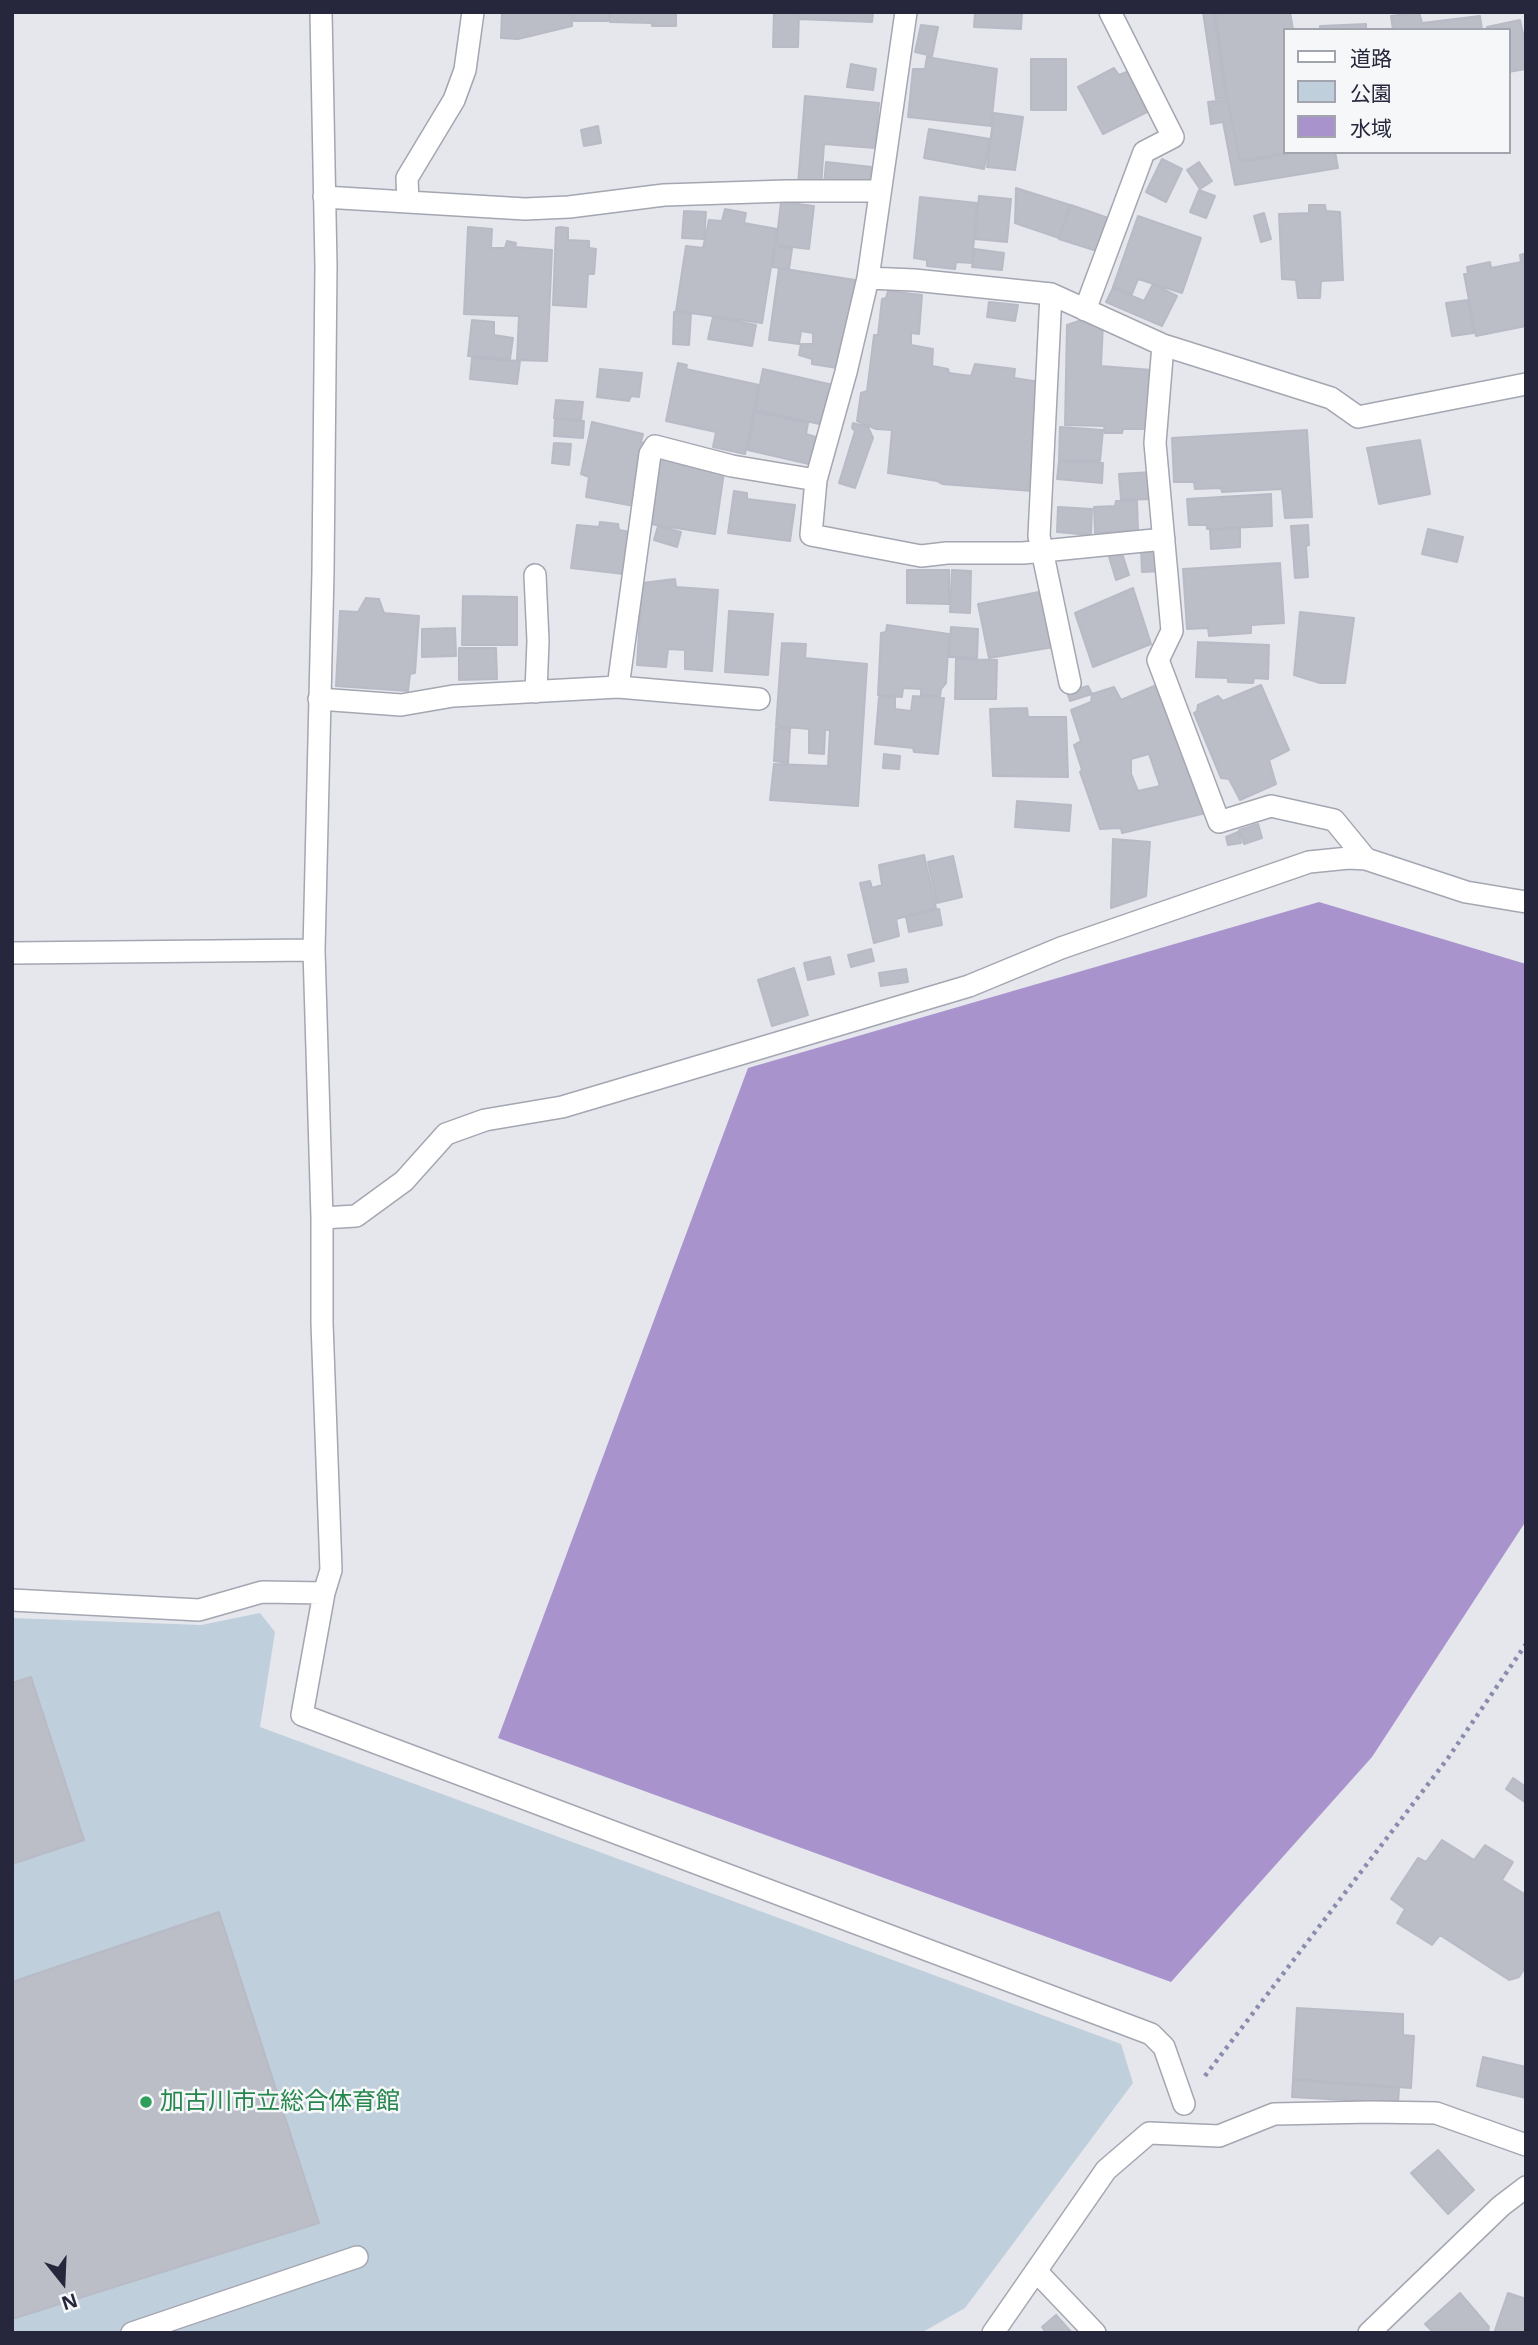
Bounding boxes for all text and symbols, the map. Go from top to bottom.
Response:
legend [1282,28,1510,154]
text: 道路 [1350,44,1392,72]
text: 公園 [1350,79,1392,107]
text: 水域 [1350,114,1392,142]
place label: 加古川市立総合体育館 [160,2088,400,2116]
marker: 加古川市立総合体育館 [138,2094,154,2110]
north arrow [28,2247,98,2317]
text: N [58,2287,81,2317]

